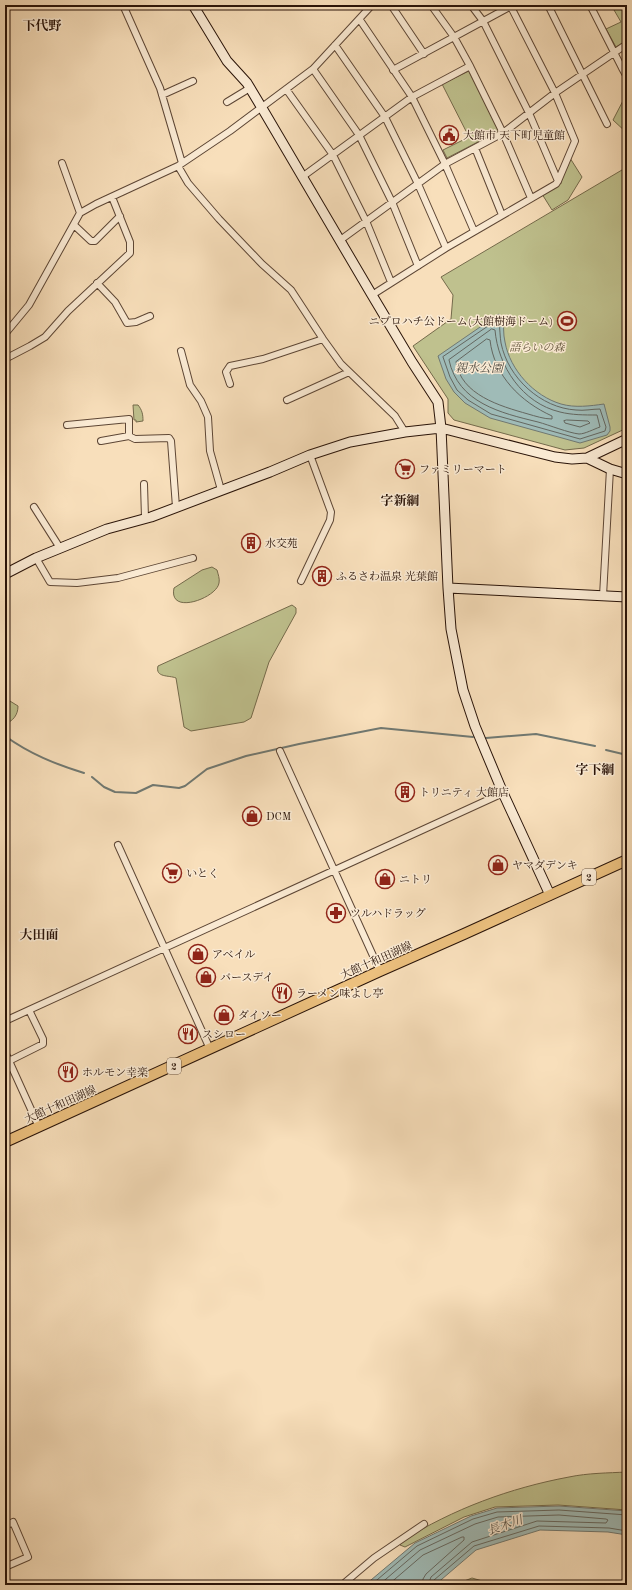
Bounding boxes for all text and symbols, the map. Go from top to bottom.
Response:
district label: 下代野 [22,18,62,33]
public building icon: 大館市 天下町児童館 [438,124,460,146]
place label: 大館市 天下町児童館 [463,129,565,142]
sports icon: ニプロハチ公ドーム(大館樹海ドーム) [556,310,578,332]
place label: ニプロハチ公ドーム(大館樹海ドーム) [369,315,553,328]
park label: 語らいの森 [510,341,565,354]
water label: 親水公園 [455,361,505,375]
supermarket icon: ファミリーマート [394,458,416,480]
place label: ファミリーマート [419,464,507,476]
district label: 字新綱 [380,493,420,508]
building icon: 水交苑 [240,532,262,554]
place label: 水交苑 [265,537,298,550]
building icon: ふるさわ温泉 光葉館 [311,565,333,587]
place label: ふるさわ温泉 光葉館 [336,570,438,583]
district label: 字下綱 [575,762,615,777]
building icon: トリニティ 大館店 [394,781,416,803]
place label: トリニティ 大館店 [419,786,509,799]
shop icon: DCM [241,805,263,827]
place label: DCM [266,812,291,823]
shop icon: ヤマダデンキ [487,854,509,876]
place label: ヤマダデンキ [512,860,578,872]
supermarket icon: いとく [161,862,183,884]
place label: いとく [186,868,219,880]
shop icon: ニトリ [374,868,396,890]
road number: 2 [582,869,596,885]
place label: ニトリ [399,874,432,886]
pharmacy icon: ツルハドラッグ [325,902,347,924]
place label: ツルハドラッグ [350,907,426,920]
district label: 大田面 [19,928,59,942]
street label: 大館十和田湖線 [338,939,414,982]
shop icon: アベイル [187,943,209,965]
place label: アベイル [212,949,256,961]
shop icon: バースデイ [195,966,217,988]
place label: バースデイ [220,972,273,984]
restaurant icon: ラーメン味よし亭 [271,982,293,1004]
place label: ラーメン味よし亭 [296,987,383,1000]
shop icon: ダイソー [213,1004,235,1026]
place label: ダイソー [238,1010,282,1022]
restaurant icon: スシロー [177,1023,199,1045]
place label: スシロー [202,1030,246,1041]
road number: 2 [167,1058,181,1074]
restaurant icon: ホルモン幸楽 [57,1061,79,1083]
place label: ホルモン幸楽 [82,1066,148,1079]
street label: 大館十和田湖線 [22,1083,98,1126]
water label: 長木川 [486,1512,526,1537]

